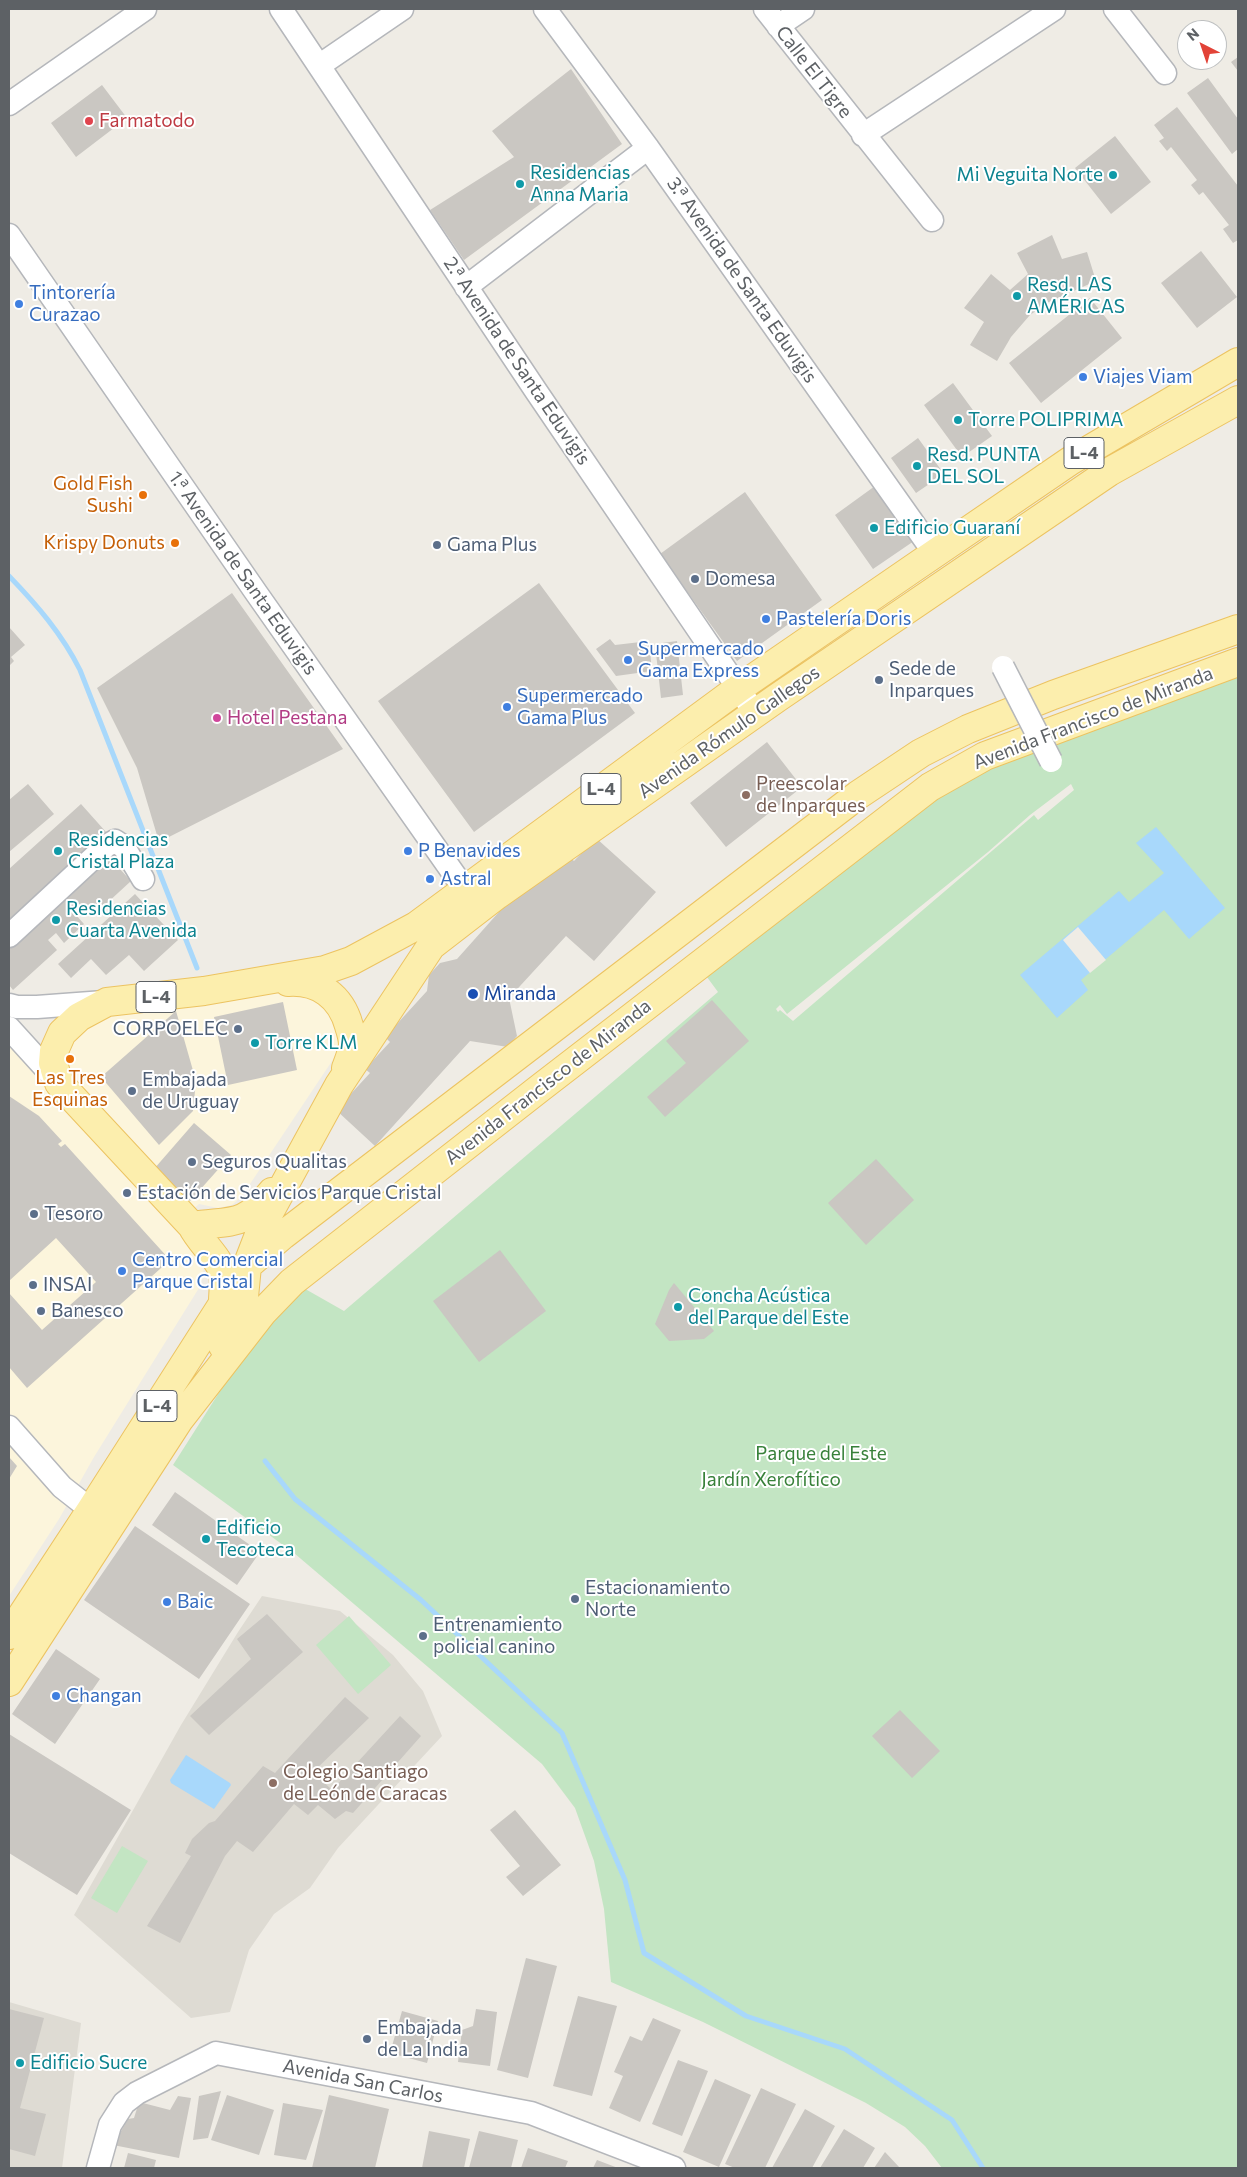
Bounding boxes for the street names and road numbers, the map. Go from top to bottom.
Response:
street label: Calle El Tigre [771,21,857,123]
street label: 3.ª Avenida de Santa Eduvigis [662,173,822,387]
street label: 2.ª Avenida de Santa Eduvigis [439,253,595,469]
road number: L-4 [1064,438,1104,468]
street label: 1.ª Avenida de Santa Eduvigis [164,467,322,679]
street label: Avenida Rómulo Gallegos [634,661,824,803]
street label: Avenida Francisco de Miranda [970,662,1216,774]
road number: L-4 [581,774,621,804]
road number: L-4 [136,982,176,1012]
street label: Avenida Francisco de Miranda [440,994,656,1170]
road number: L-4 [137,1390,177,1422]
street label: Avenida San Carlos [281,2054,445,2108]

